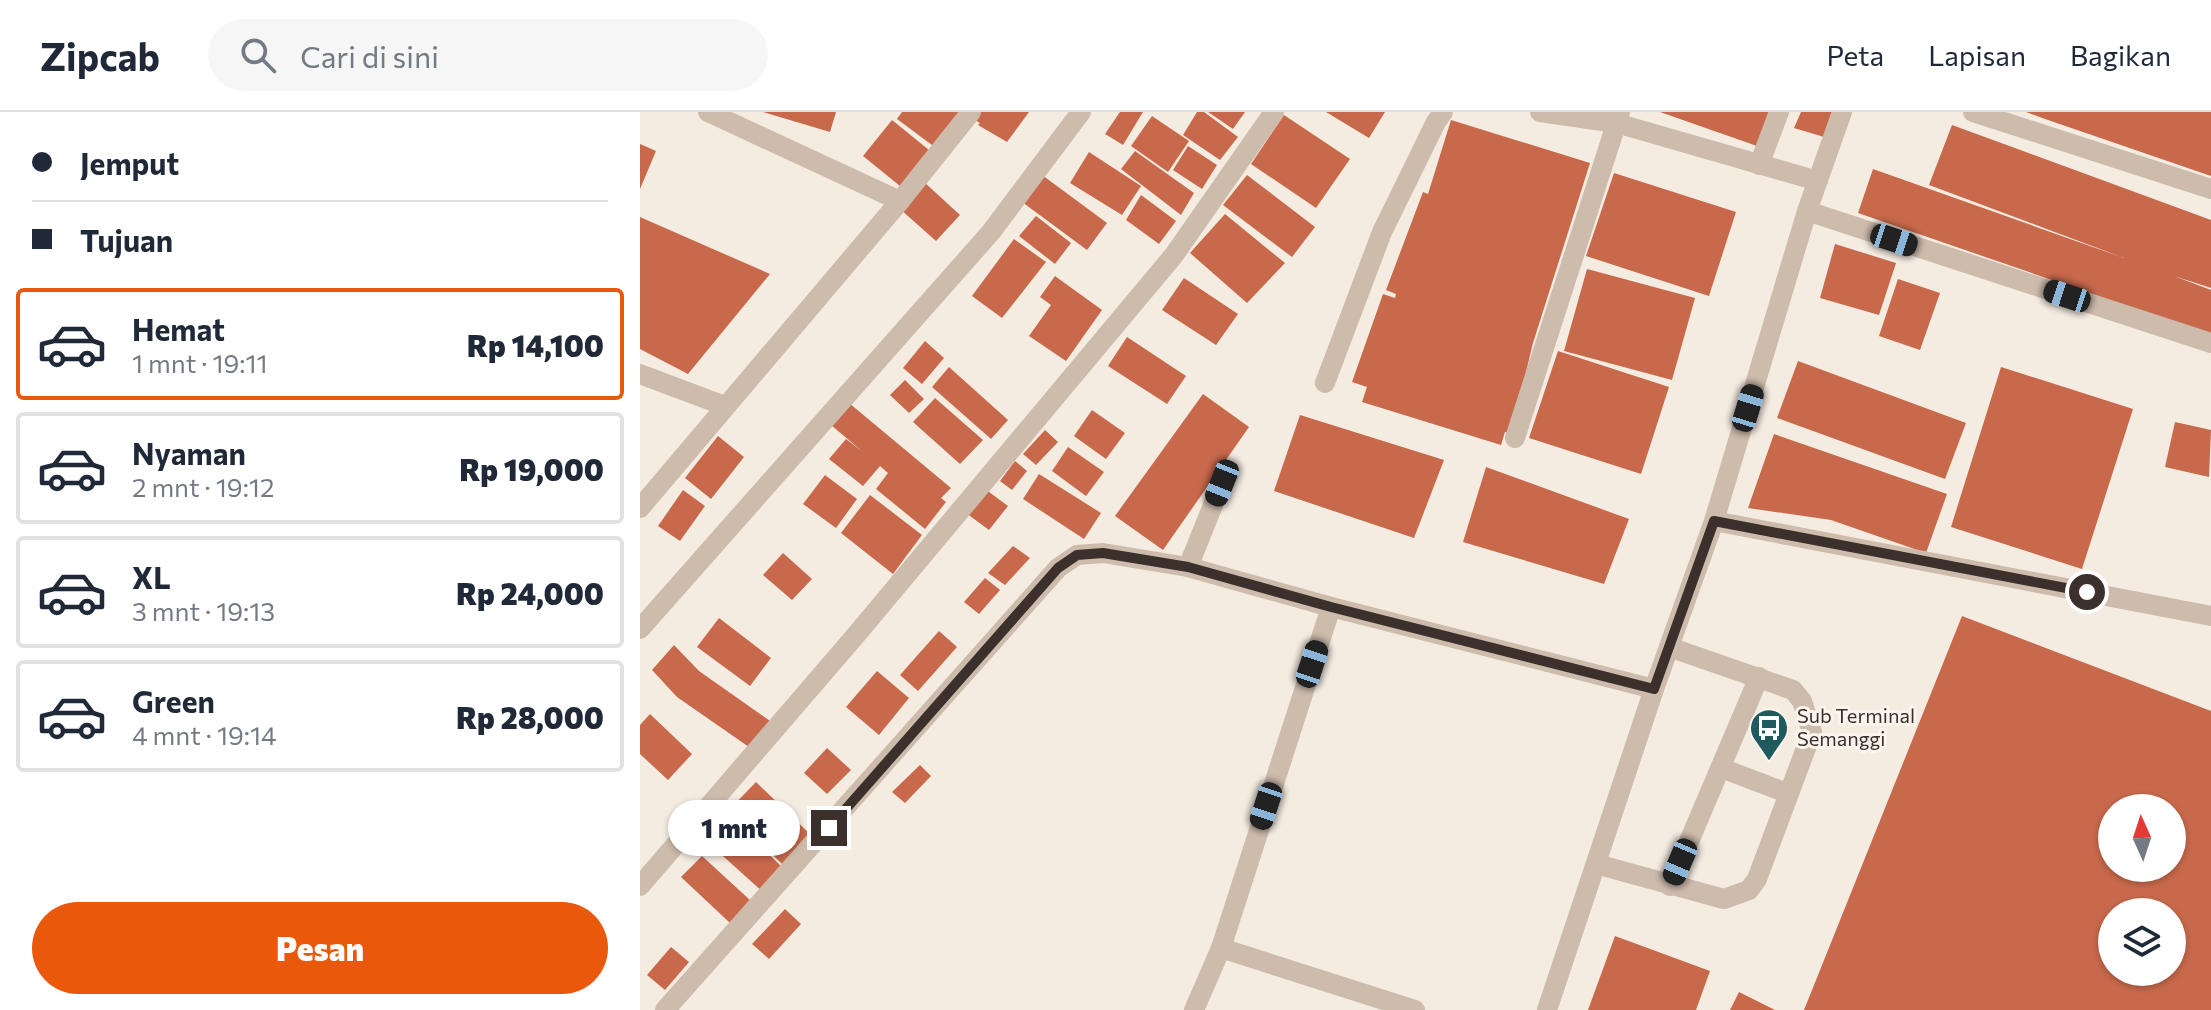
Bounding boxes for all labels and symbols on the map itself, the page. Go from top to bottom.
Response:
car [1867,221,1921,259]
car [2040,277,2094,315]
car [1730,382,1766,434]
car [1202,456,1242,510]
route start [2069,574,2105,610]
car [1293,637,1331,691]
place label: Sub Terminal Semanggi [1797,703,1915,750]
bus stop icon: Sub Terminal Semanggi [1748,707,1790,762]
car [1247,779,1285,833]
north arrow [2098,794,2186,882]
callout: 1 mnt [669,800,801,856]
route end [811,810,847,846]
car [1660,835,1700,889]

